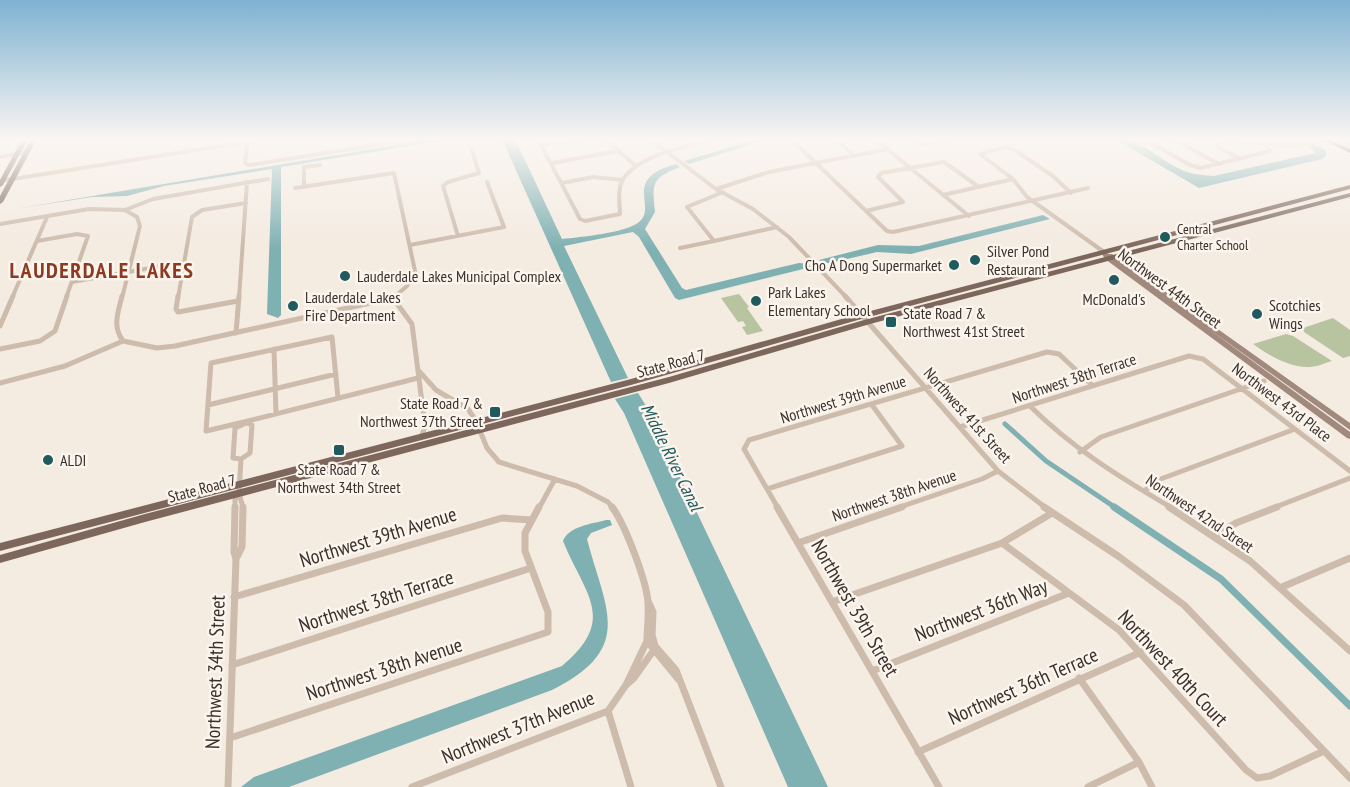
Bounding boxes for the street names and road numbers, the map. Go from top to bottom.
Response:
street label: Northwest 44th Street [1114,244,1226,333]
street label: State Road 7 [635,344,707,382]
street label: Northwest 38th Terrace [1010,349,1138,407]
street label: Northwest 43rd Place [1228,358,1336,446]
street label: Northwest 41st Street [920,363,1016,467]
street label: Northwest 39th Avenue [778,370,908,428]
street label: Northwest 38th Avenue [829,464,959,526]
street label: State Road 7 [166,469,238,507]
street label: Northwest 42nd Street [1142,470,1258,557]
street label: Northwest 39th Avenue [296,501,460,573]
street label: Northwest 39th Street [805,535,905,682]
street label: Northwest 38th Terrace [295,564,457,638]
street label: Northwest 36th Way [911,573,1052,647]
street label: Northwest 34th Street [199,594,231,749]
street label: Northwest 40th Court [1112,604,1234,732]
street label: Northwest 38th Avenue [303,632,465,706]
street label: Northwest 36th Terrace [944,641,1102,731]
street label: Northwest 37th Avenue [438,685,598,769]

